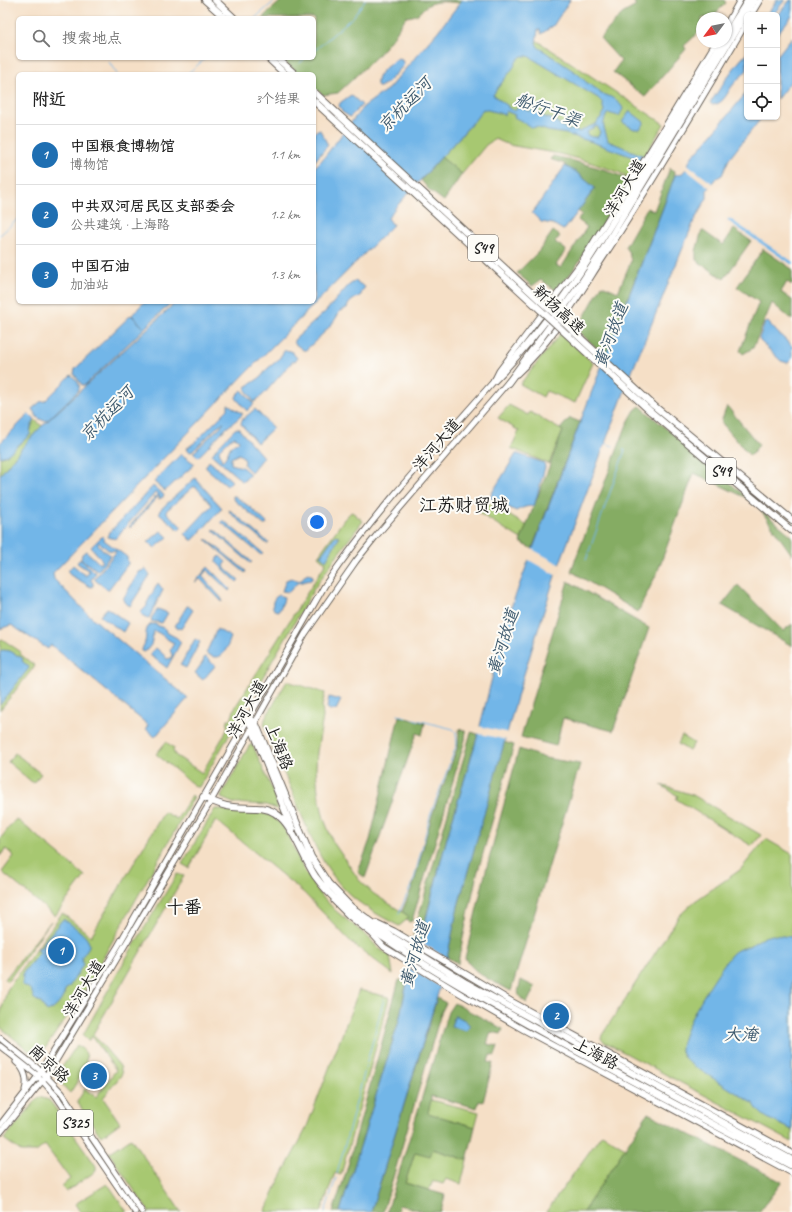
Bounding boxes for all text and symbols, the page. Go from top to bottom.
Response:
north arrow [696,12,732,48]
map controls [744,12,780,120]
button: + [744,12,780,48]
search box [16,16,316,60]
icon: search [30,27,52,49]
text: 搜索地点 [62,29,122,48]
button: − [744,48,780,84]
water label: 京杭运河 [374,71,438,137]
button: locate [744,84,780,120]
text: 附近 [32,89,66,110]
water label: 船行干渠 [512,89,585,132]
text: 3个结果 [255,91,300,107]
text: 中国粮食博物馆 [70,137,175,156]
text: 1 [42,147,48,163]
text: 1.1 km [270,147,300,163]
street label: 洋河大道 [600,155,650,221]
text: 博物馆 [70,157,109,173]
text: 中共双河居民区支部委会 [70,197,235,216]
text: 2 [42,207,48,223]
text: 1.2 km [270,207,300,223]
text: 公共建筑 · 上海路 [70,217,170,233]
road number: S49 [468,235,498,261]
text: 中国石油 [70,257,130,276]
text: 3 [42,267,48,283]
text: 1.3 km [270,267,300,283]
text: 加油站 [70,277,109,293]
street label: 新扬高速 [529,281,589,339]
water label: 黄河故道 [590,298,633,371]
water label: 京杭运河 [76,380,140,446]
street label: 洋河大道 [408,414,466,476]
road number: S49 [706,458,736,484]
district label: 江苏财贸城 [419,494,509,516]
your location [307,512,327,532]
water label: 黄河故道 [483,605,524,678]
street label: 洋河大道 [223,676,271,742]
street label: 上海路 [261,721,297,773]
district label: 十番 [166,896,202,918]
water label: 黄河故道 [396,917,435,990]
pin: 1 [48,936,74,966]
street label: 洋河大道 [59,956,109,1022]
pin: 2 [543,1001,569,1031]
water label: 大淹 [724,1024,760,1045]
street label: 上海路 [570,1034,622,1074]
street label: 南京路 [25,1040,73,1088]
pin: 3 [81,1061,107,1091]
road number: S325 [57,1110,93,1136]

